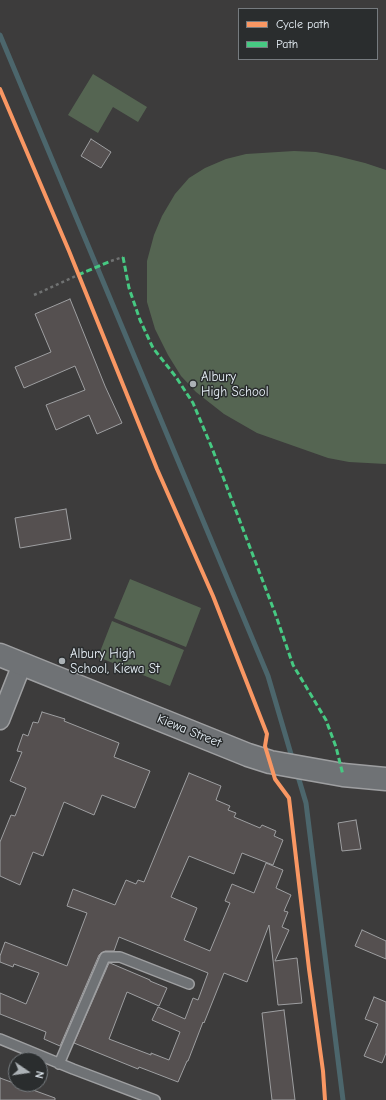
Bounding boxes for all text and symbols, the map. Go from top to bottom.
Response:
legend [238,8,378,60]
text: Cycle path [276,17,329,31]
text: Path [276,37,298,51]
place label: Albury High School [201,369,269,400]
marker: Albury High School [188,379,198,389]
place label: Albury High School, Kiewa St [70,646,160,677]
marker: Albury High School, Kiewa St [57,656,67,666]
street label: Kiewa Street [155,711,223,751]
north arrow [8,1052,48,1092]
text: N [32,1070,46,1080]

